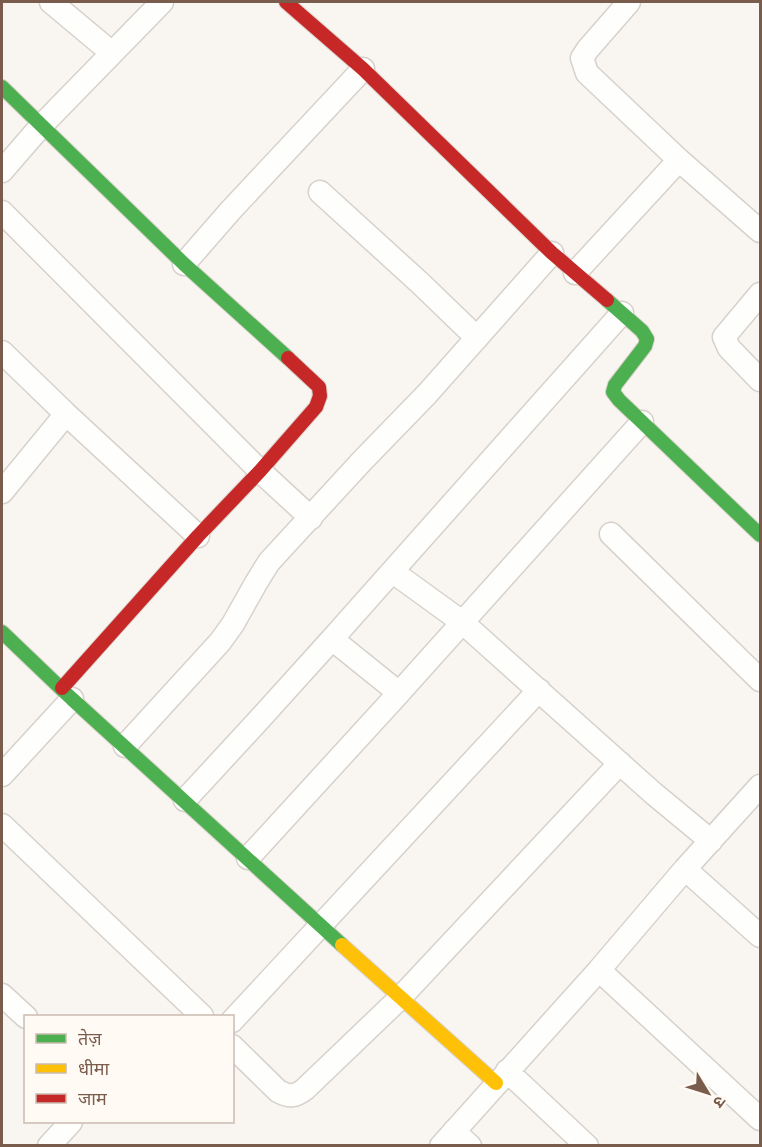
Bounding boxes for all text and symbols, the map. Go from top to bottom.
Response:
legend [24,1015,234,1123]
text: तेज़ [78,1027,102,1049]
text: धीमा [78,1057,109,1079]
north arrow [678,1063,738,1123]
text: जाम [78,1087,108,1109]
text: उ [709,1092,731,1113]

